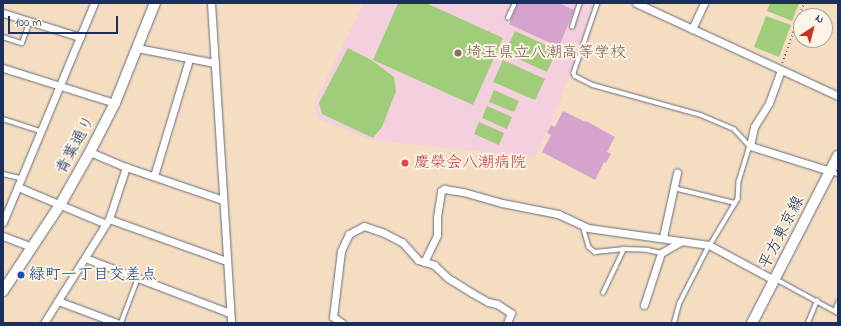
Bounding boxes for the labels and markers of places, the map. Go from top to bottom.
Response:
place label: 埼玉県立八潮高等学校 [466,43,626,63]
marker: 埼玉県立八潮高等学校 [453,48,463,58]
place label: 慶榮会八潮病院 [414,153,526,173]
marker: 慶榮会八潮病院 [399,157,411,169]
place label: 緑町一丁目交差点 [29,265,157,285]
marker: 緑町一丁目交差点 [16,270,26,280]

